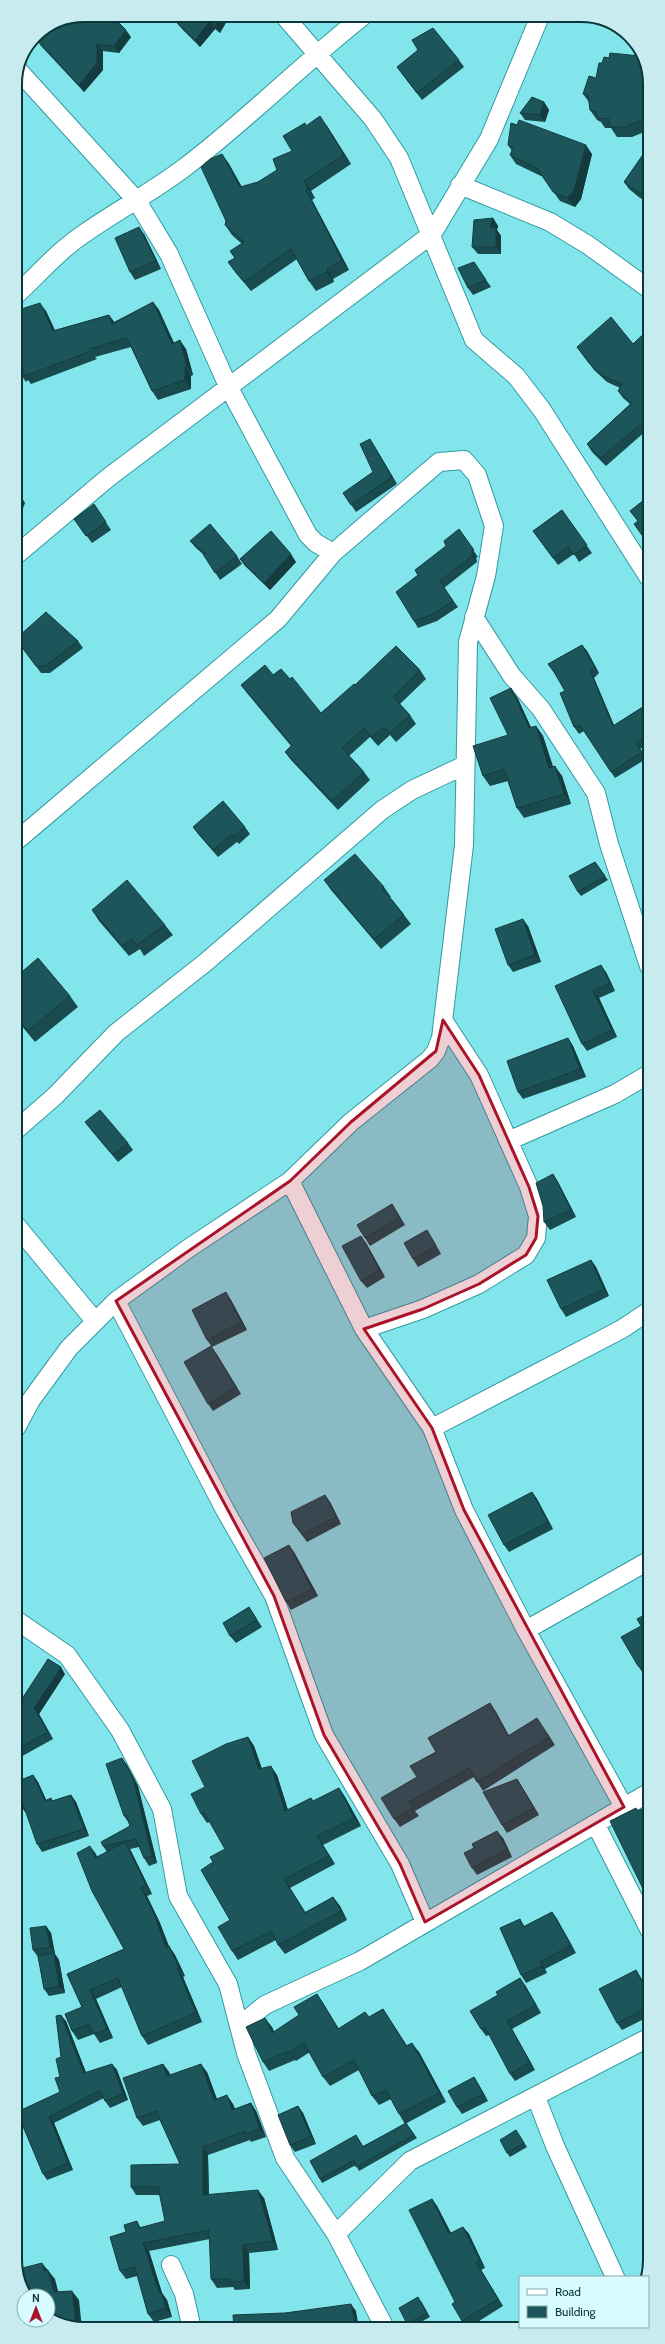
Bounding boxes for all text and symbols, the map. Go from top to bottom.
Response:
legend [519,2276,649,2328]
text: Road [555,2284,581,2299]
north arrow [16,2288,56,2328]
text: N [32,2291,40,2305]
text: Building [555,2304,597,2319]

